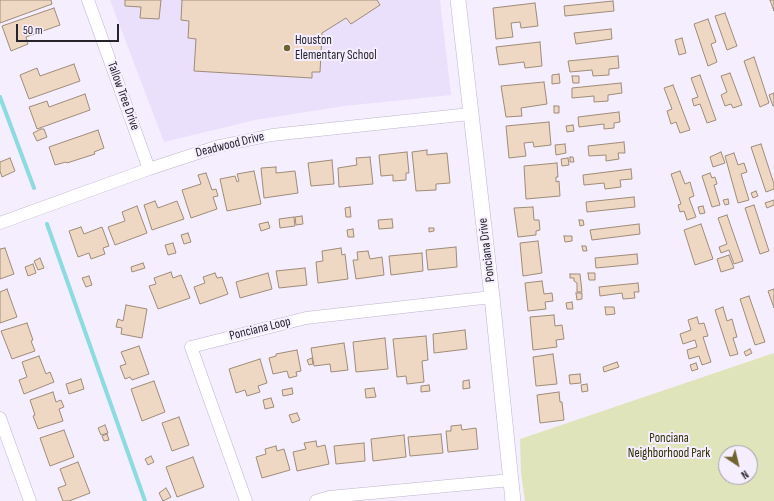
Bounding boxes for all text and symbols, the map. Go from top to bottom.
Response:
scale bar [18,16,121,42]
text: 50 m [23,23,43,38]
place label: Houston Elementary School [295,33,377,64]
marker: Houston Elementary School [282,43,292,53]
street label: Tallow Tree Drive [103,59,143,133]
street label: Deadwood Drive [194,129,266,161]
street label: Ponciana Drive [475,217,499,283]
street label: Ponciana Loop [228,314,292,344]
park label: Ponciana Neighborhood Park [628,431,710,462]
north arrow [718,445,758,485]
text: N [738,467,751,481]

